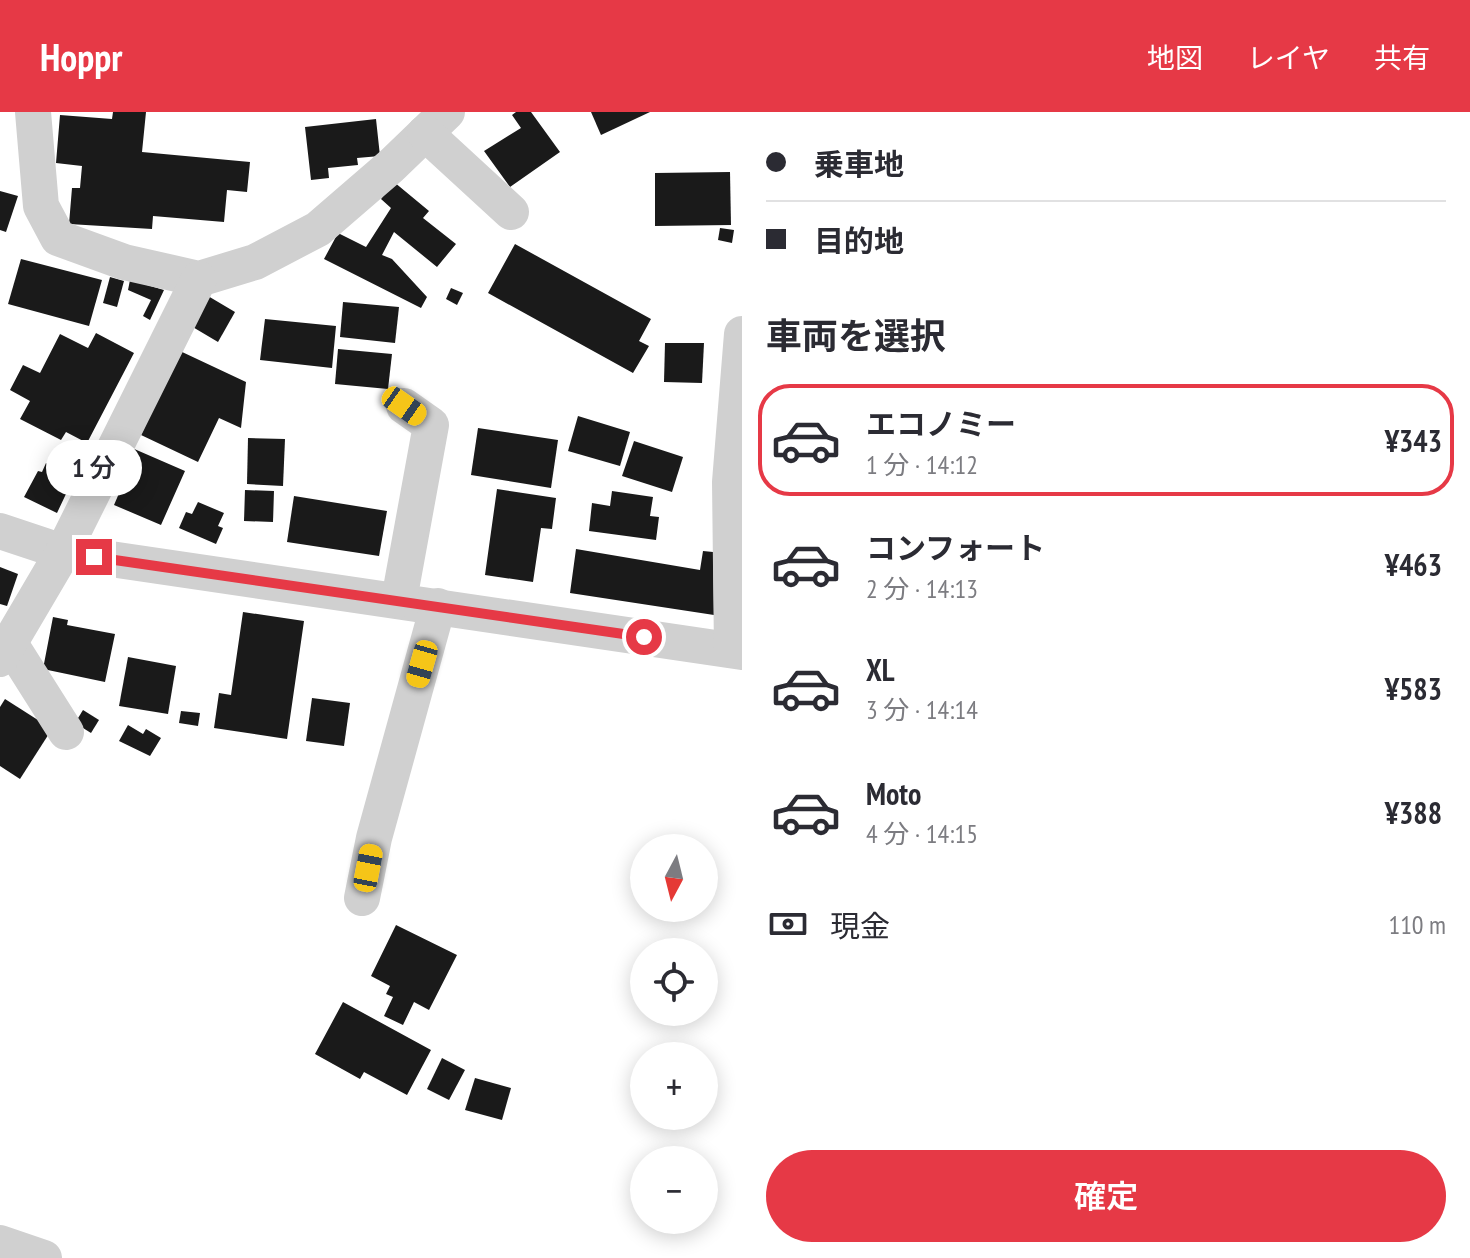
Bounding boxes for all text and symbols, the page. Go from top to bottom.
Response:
text: Hoppr [40,32,122,81]
text: 地図 [1147,39,1203,76]
text: レイヤ [1247,39,1330,76]
text: 共有 [1374,39,1430,76]
text: 乗車地 [814,144,904,183]
text: 目的地 [814,221,904,260]
text: 車両を選択 [766,312,946,359]
car [377,382,431,430]
icon: car [770,404,842,476]
text: エコノミー [866,404,1016,443]
text: ¥343 [1385,421,1442,460]
callout: 1 分 [46,441,142,497]
text: 1 分 · 14:12 [866,448,978,481]
text: 1 分 [72,451,116,484]
icon: car [770,528,842,600]
text: コンフォート [866,528,1045,567]
route end [76,539,112,575]
text: ¥463 [1385,545,1442,584]
text: 2 分 · 14:13 [866,572,978,605]
route start [626,619,662,655]
car [404,638,440,690]
text: XL [866,650,895,689]
icon: car [770,652,842,724]
text: ¥583 [1385,669,1442,708]
text: 3 分 · 14:14 [866,693,978,726]
text: Moto [866,774,921,813]
icon: car [770,776,842,848]
text: ¥388 [1385,793,1442,832]
text: 4 分 · 14:15 [866,817,978,850]
north arrow [630,834,718,922]
map controls [630,834,718,1234]
car [352,842,384,894]
icon: cash [766,902,810,946]
text: 現金 [830,906,890,945]
text: 110 m [1388,908,1446,941]
button: locate [630,938,718,1026]
button: + [630,1042,718,1130]
button: − [630,1146,718,1234]
button: 確定 [766,1150,1446,1242]

